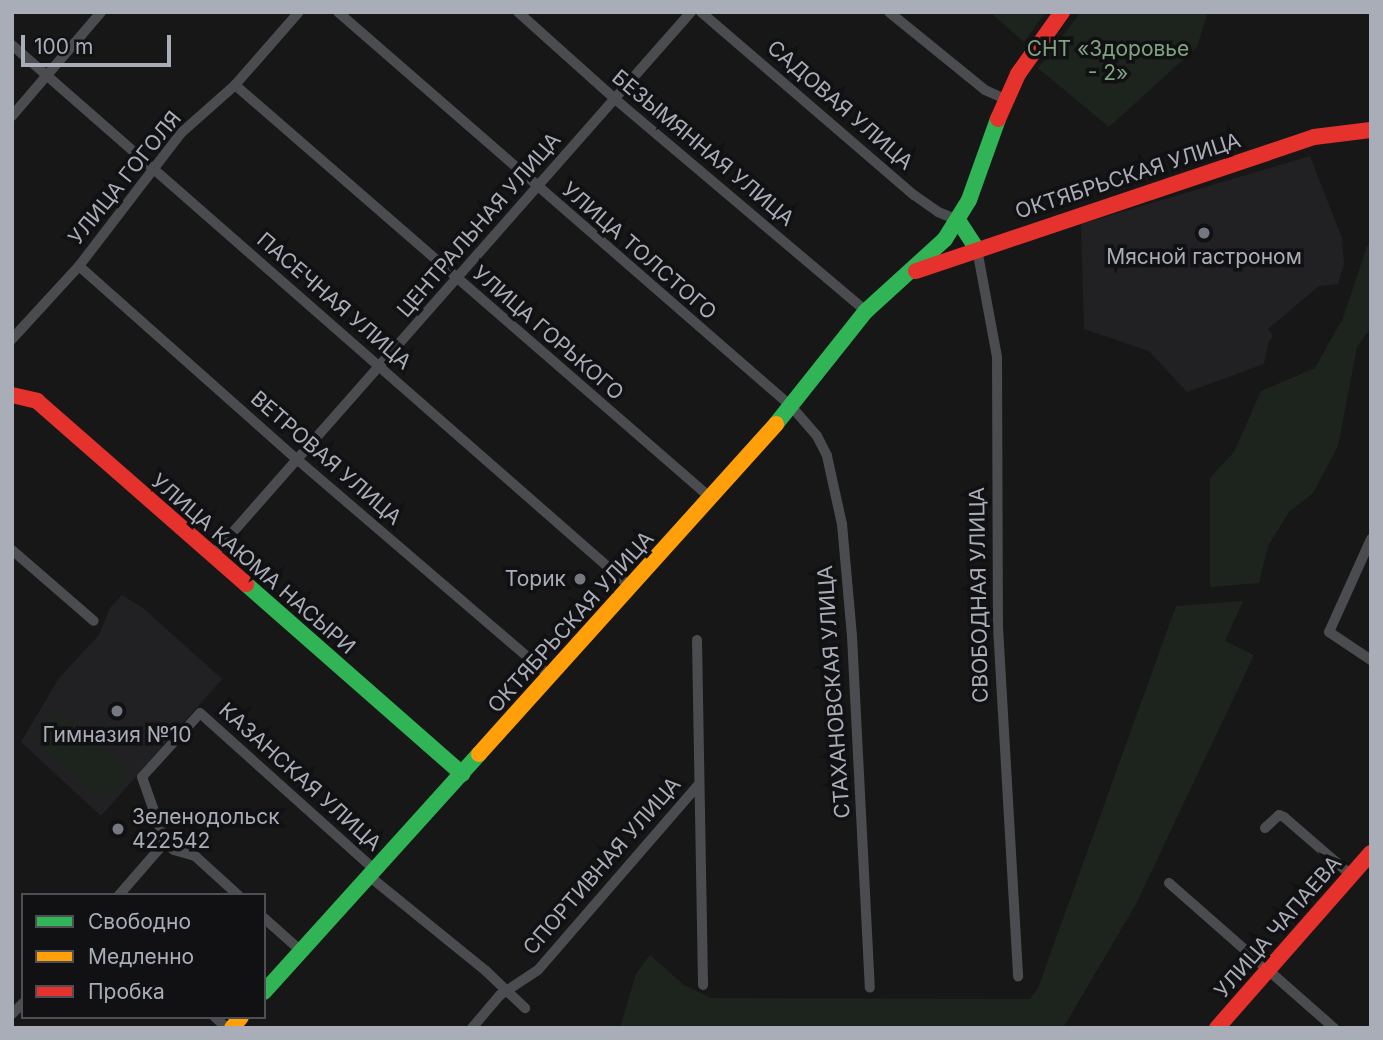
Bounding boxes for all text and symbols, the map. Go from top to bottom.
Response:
scale bar [24,21,175,65]
text: 100 m [34,34,93,59]
street label: САДОВАЯ УЛИЦА [762,35,918,175]
park label: СНТ «Здоровье - 2» [1027,36,1189,86]
street label: БЕЗЫМЯННАЯ УЛИЦА [607,65,799,231]
street label: УЛИЦА ГОГОЛЯ [63,106,187,250]
street label: ЦЕНТРАЛЬНАЯ УЛИЦА [392,127,566,323]
street label: ОКТЯБРЬСКАЯ УЛИЦА [1012,128,1244,224]
street label: УЛИЦА ТОЛСТОГО [556,177,722,325]
marker: Мясной гастроном [1196,225,1212,241]
street label: ПАСЕЧНАЯ УЛИЦА [252,227,416,375]
place label: Мясной гастроном [1106,244,1302,270]
street label: УЛИЦА ГОРЬКОГО [467,261,629,405]
street label: ВЕТРОВАЯ УЛИЦА [246,386,406,530]
street label: УЛИЦА КАЮМА НАСЫРИ [146,469,360,659]
street label: СВОБОДНАЯ УЛИЦА [965,487,993,703]
street label: ОКТЯБРЬСКАЯ УЛИЦА [483,526,659,718]
street label: СТАХАНОВСКАЯ УЛИЦА [813,565,855,819]
place label: Торик [505,566,566,592]
marker: Торик [572,571,588,587]
street label: КАЗАНСКАЯ УЛИЦА [214,698,386,856]
marker: Гимназия №10 [109,703,125,719]
place label: Гимназия №10 [43,722,191,748]
street label: СПОРТИВНАЯ УЛИЦА [518,772,686,960]
place label: Зеленодольск 422542 [132,804,280,854]
marker: Зеленодольск 422542 [110,821,126,837]
street label: УЛИЦА ЧАПАЕВА [1209,851,1347,1003]
legend [21,893,266,1019]
text: Свободно [88,909,191,934]
text: Медленно [88,944,194,969]
text: Пробка [88,979,165,1004]

